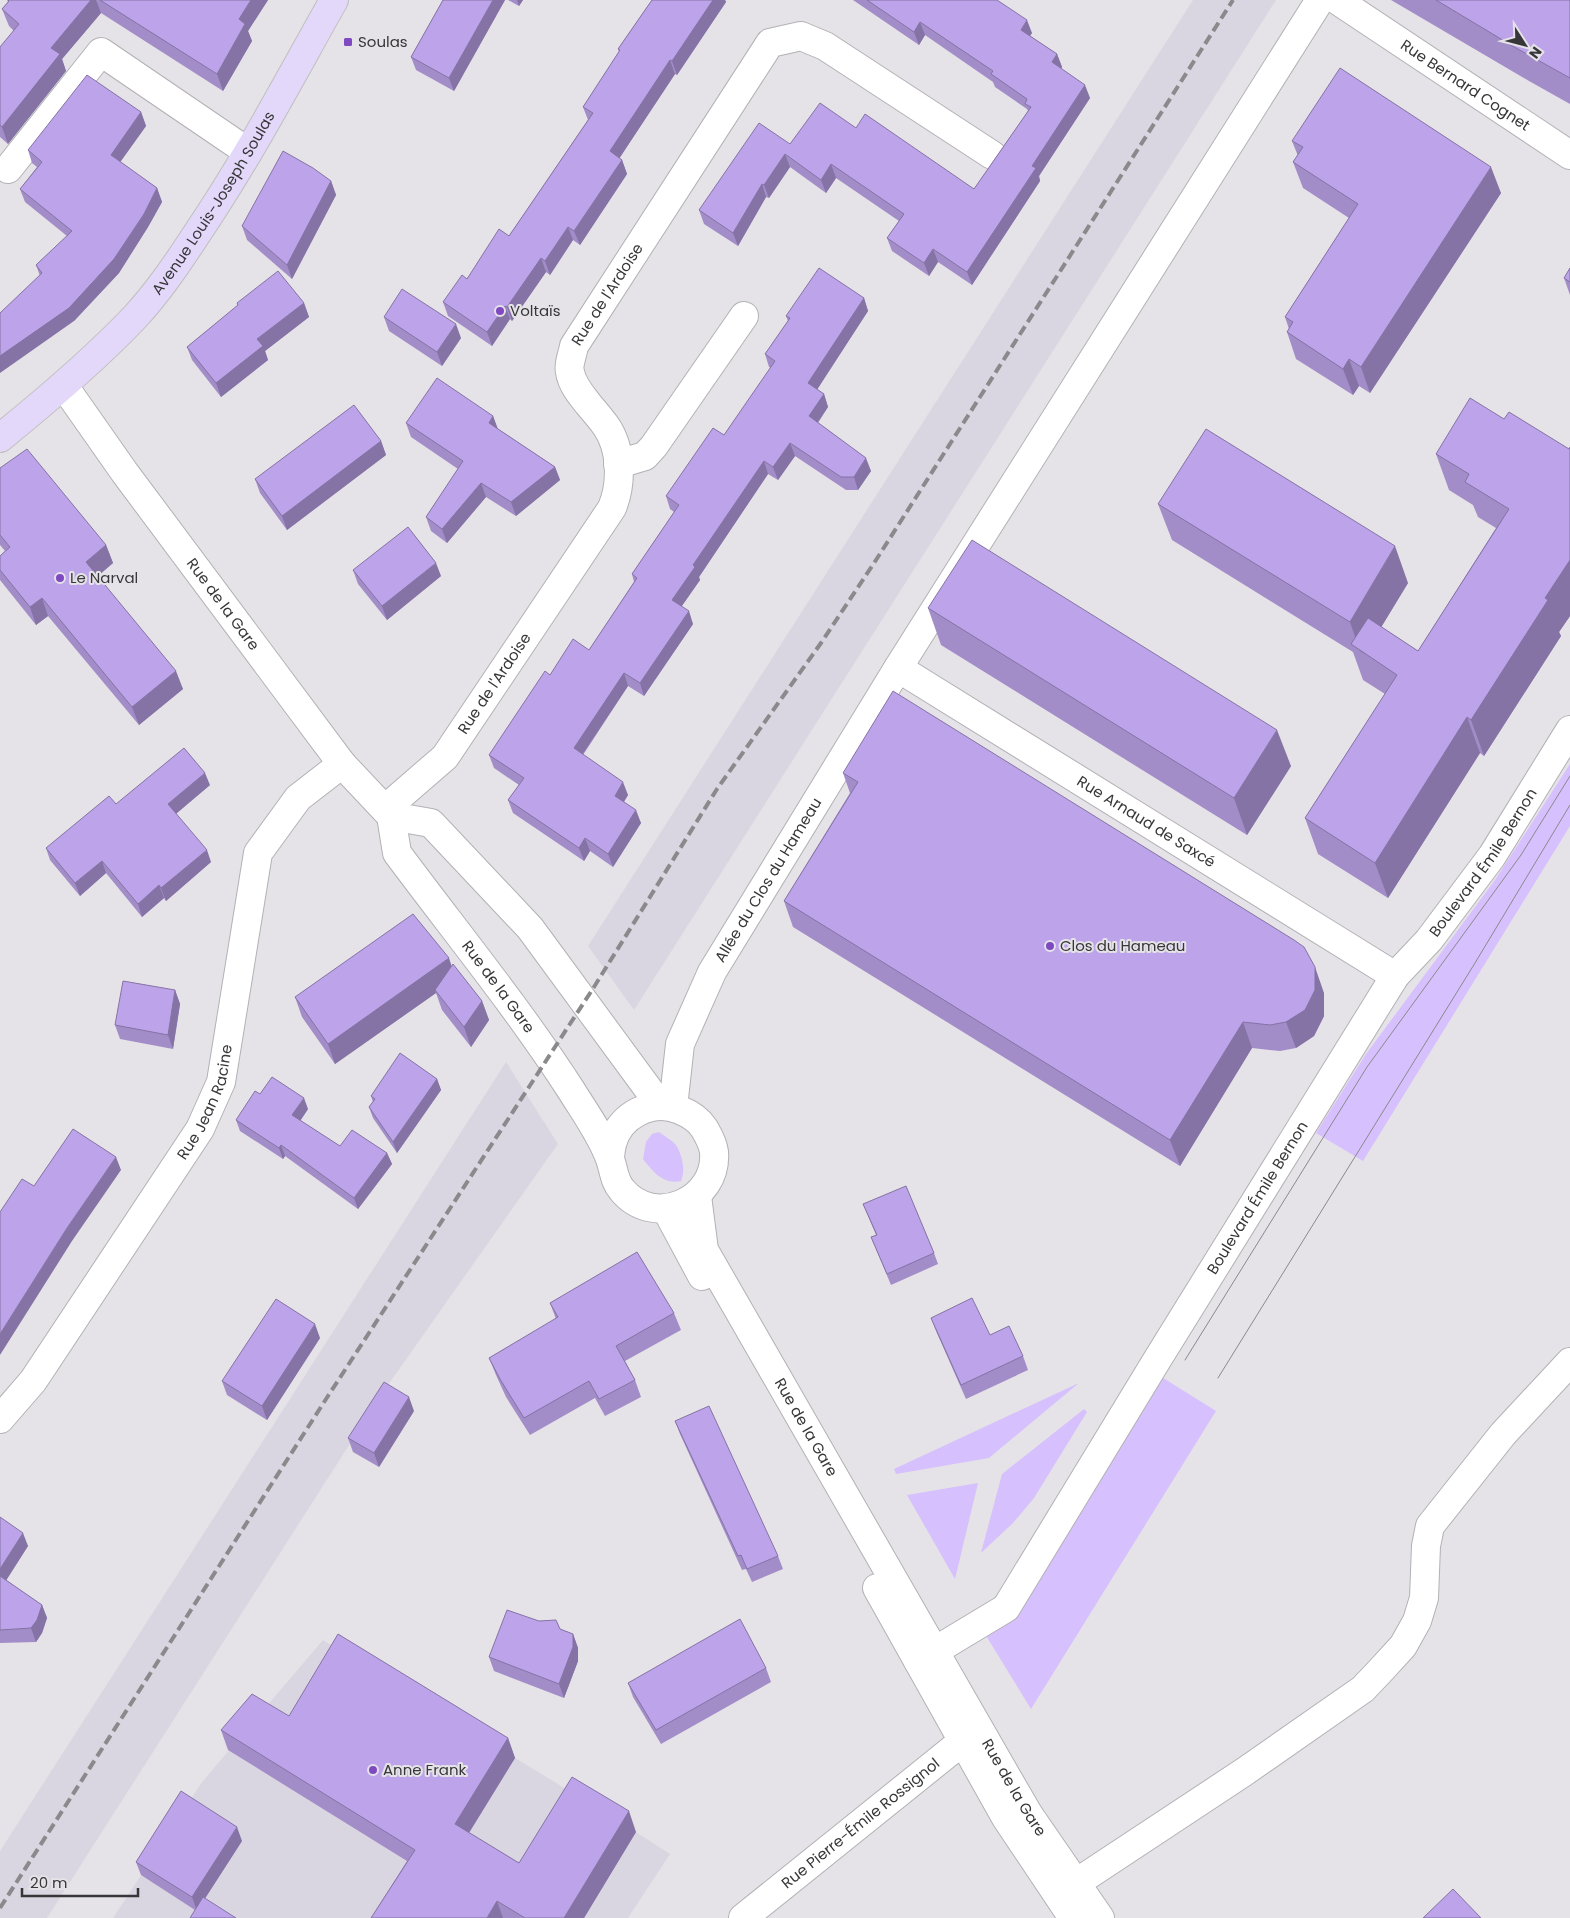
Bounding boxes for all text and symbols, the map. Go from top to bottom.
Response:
north arrow [1500,20,1550,70]
place label: Soulas [358,31,408,52]
street label: Rue Bernard Cognet [1397,34,1534,136]
marker: Soulas [342,36,354,48]
text: N [1524,43,1547,63]
street label: Avenue Louis-Joseph Soulas [147,107,280,299]
street label: Rue de l'Ardoise [566,239,648,349]
place label: Voltaïs [510,300,561,321]
marker: Voltaïs [494,305,506,317]
street label: Rue de la Gare [182,554,265,654]
place label: Le Narval [70,567,138,588]
marker: Le Narval [54,572,66,584]
street label: Rue de l'Ardoise [452,628,536,738]
street label: Rue Arnaud de Saxcé [1073,770,1220,872]
street label: Boulevard Émile Bernon [1424,784,1542,941]
street label: Allée du Clos du Hameau [709,793,826,966]
place label: Clos du Hameau [1060,935,1185,956]
street label: Rue de la Gare [457,936,540,1037]
marker: Clos du Hameau [1044,940,1056,952]
street label: Rue Jean Racine [172,1043,237,1163]
street label: Boulevard Émile Bernon [1202,1117,1313,1278]
street label: Rue de la Gare [770,1374,843,1480]
street label: Rue de la Gare [977,1735,1052,1840]
street label: Rue Pierre-Émile Rossignol [777,1753,944,1893]
place label: Anne Frank [383,1759,467,1780]
marker: Anne Frank [367,1764,379,1776]
scale bar [22,1866,139,1898]
text: 20 m [30,1872,68,1893]

